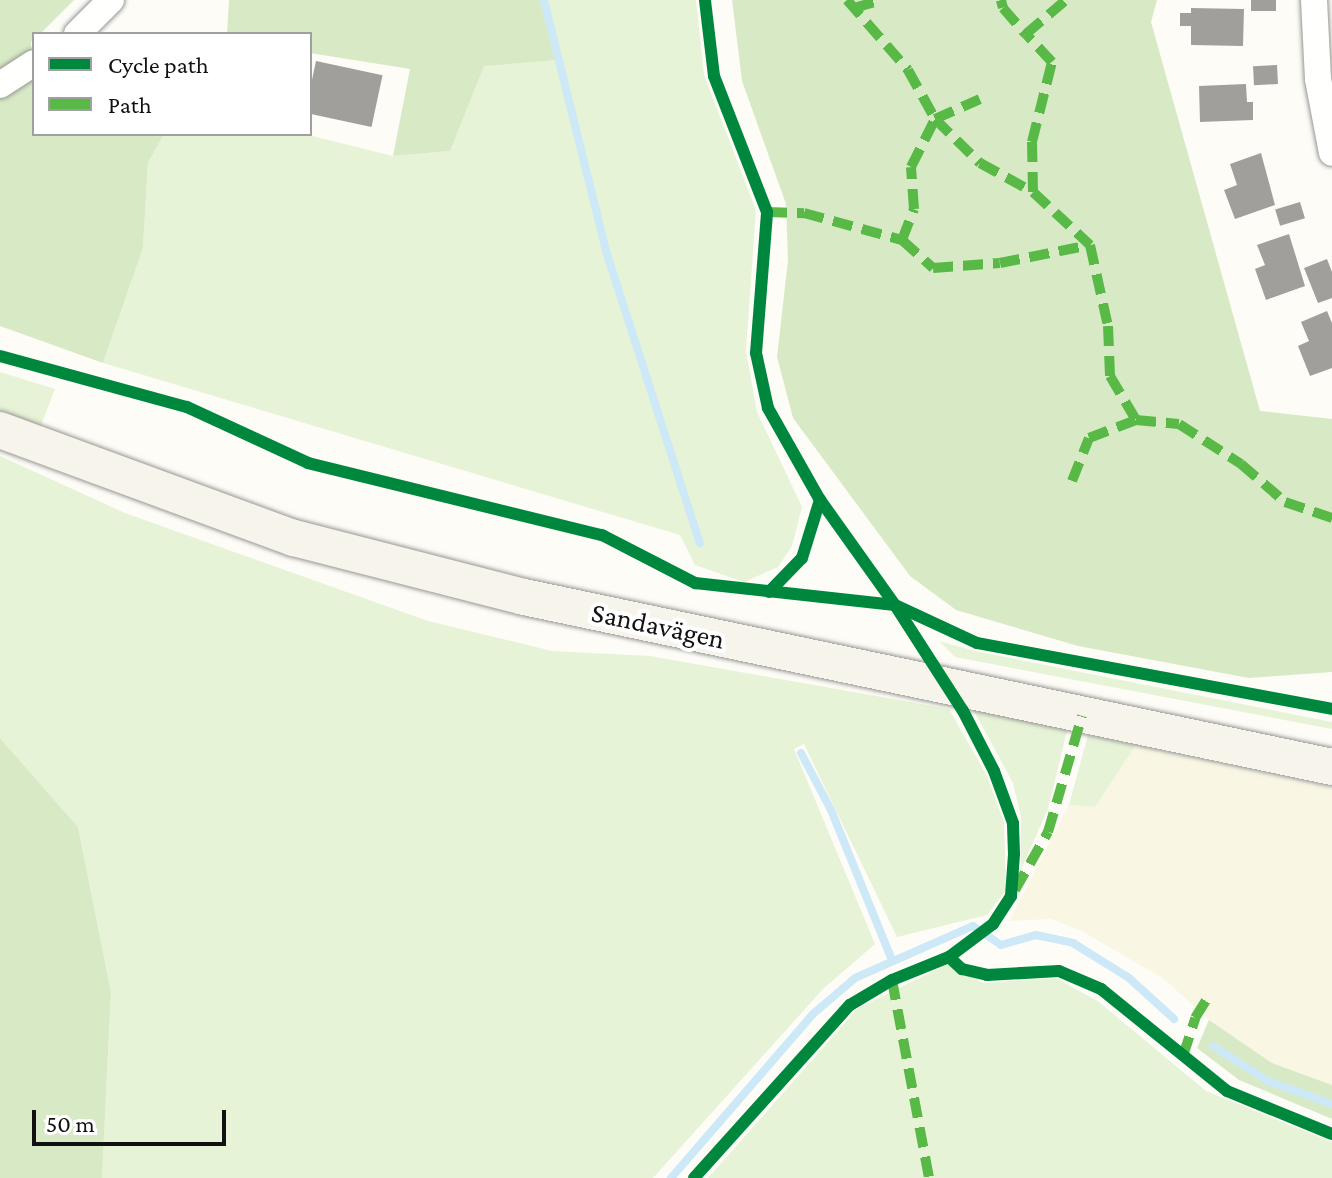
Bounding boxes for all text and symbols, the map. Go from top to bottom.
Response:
legend [32,32,312,136]
text: Cycle path [108,51,209,78]
text: Path [108,91,152,118]
street label: Sandavägen [588,596,728,656]
scale bar [36,1094,230,1144]
text: 50 m [46,1110,95,1137]

